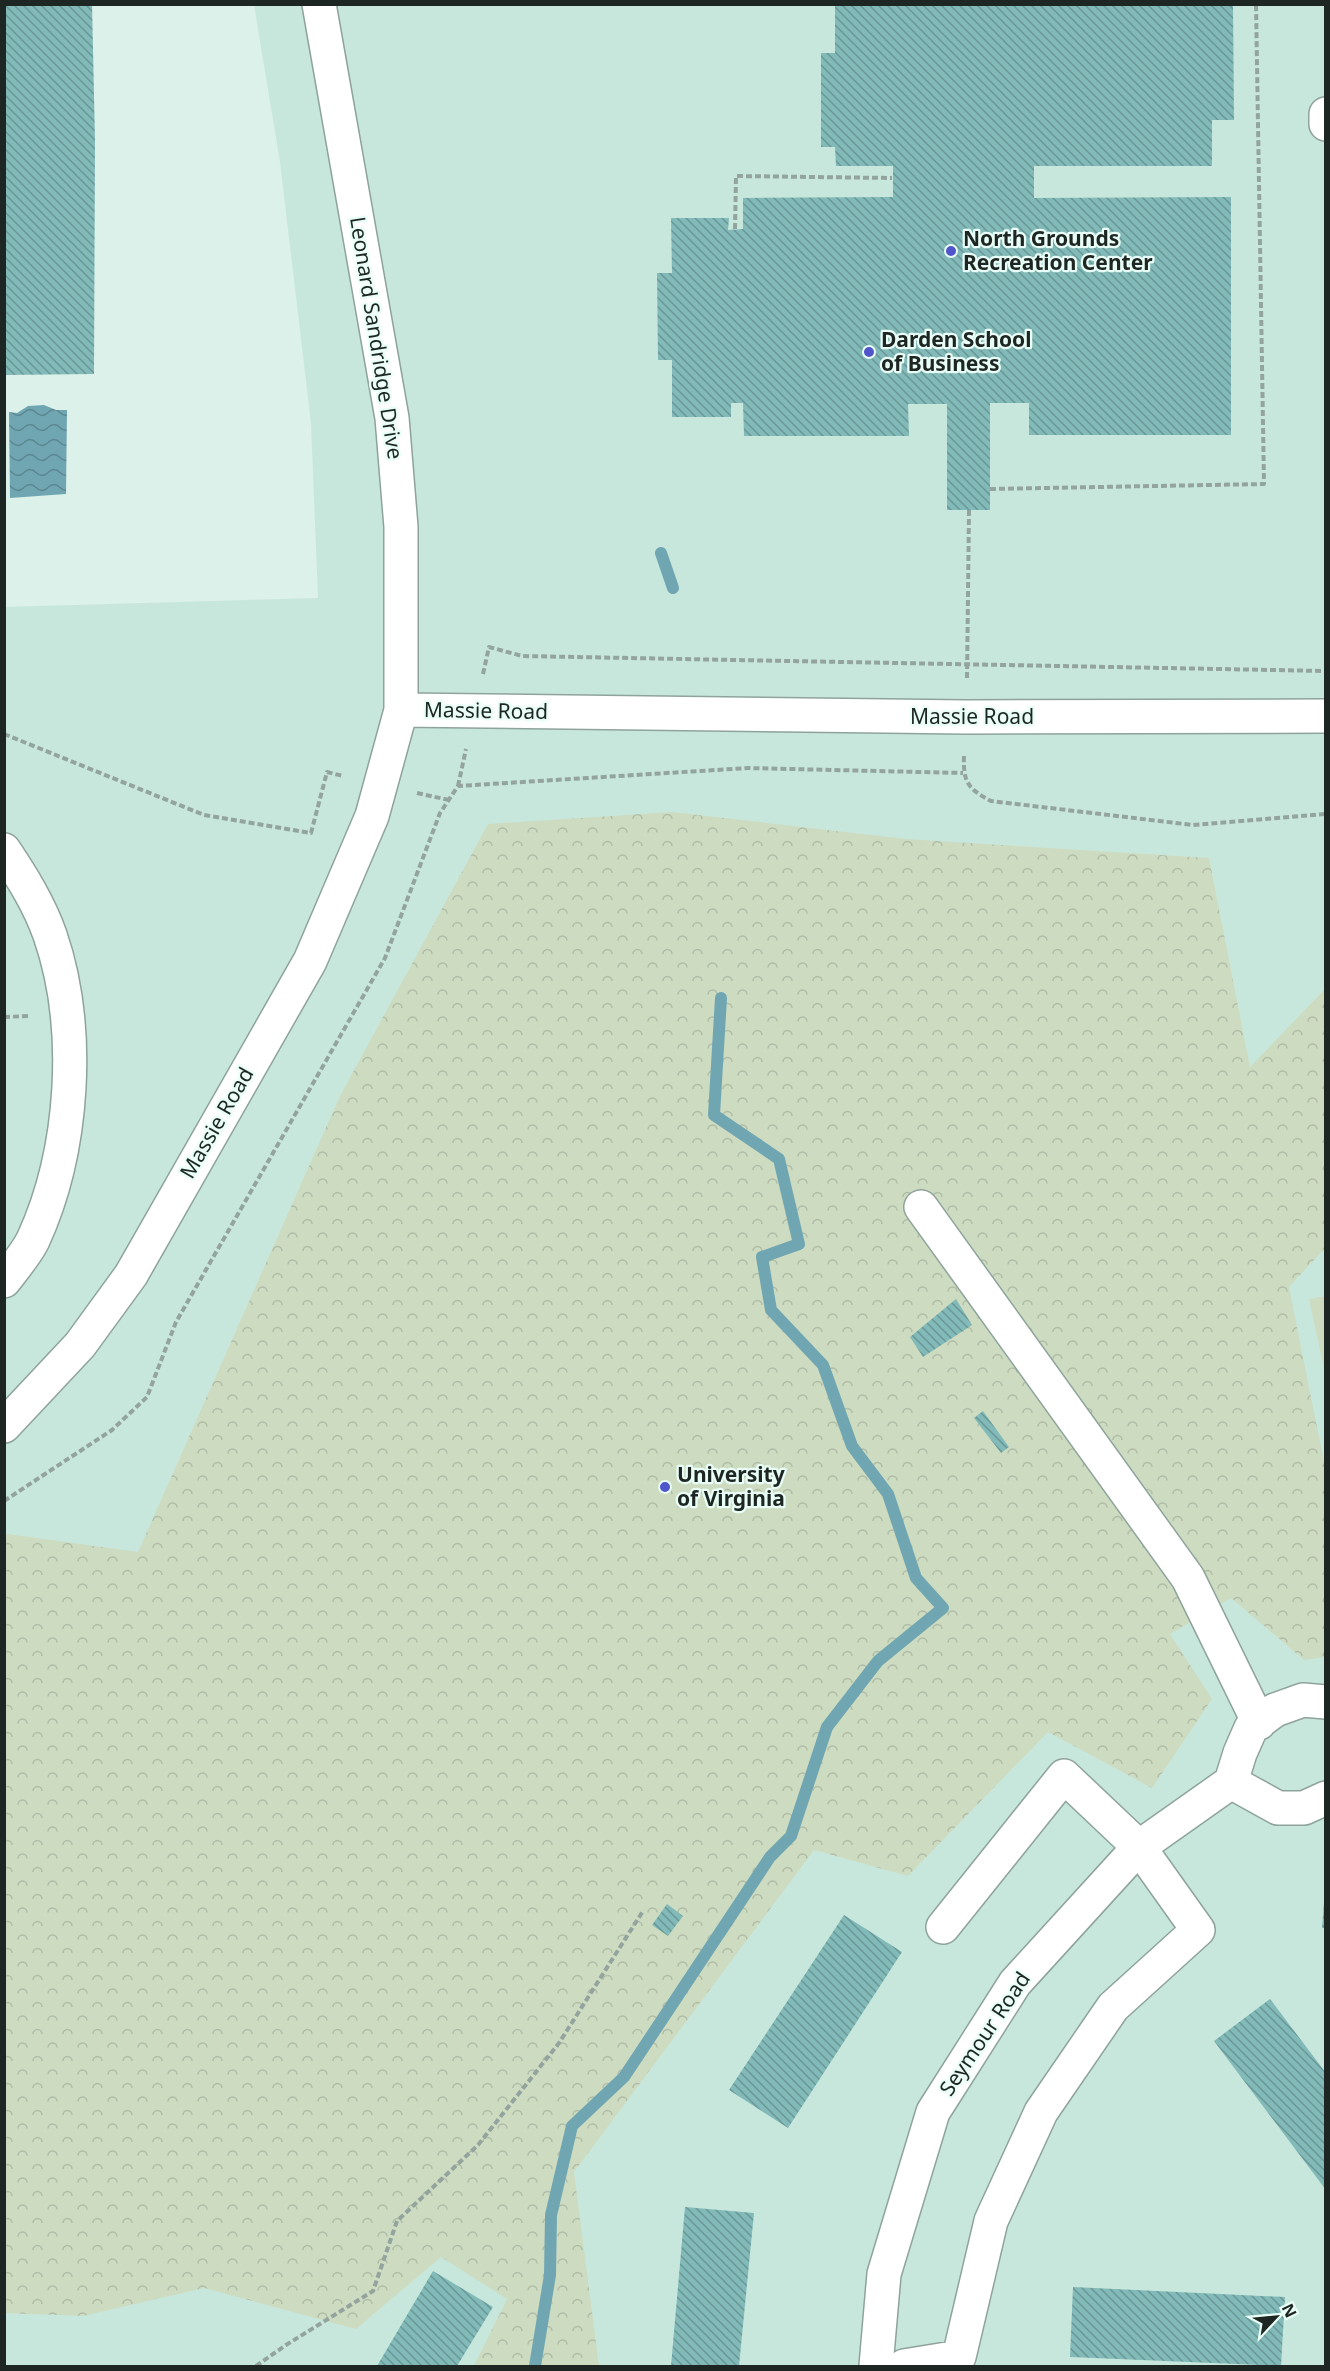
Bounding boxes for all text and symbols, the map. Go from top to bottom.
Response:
street label: Leonard Sandridge Drive [344,215,410,461]
place label: North Grounds Recreation Center [963,224,1153,276]
marker: North Grounds Recreation Center [944,244,958,258]
place label: Darden School of Business [881,325,1031,377]
marker: Darden School of Business [862,345,876,359]
street label: Massie Road [424,695,548,725]
street label: Massie Road [910,702,1034,730]
street label: Massie Road [173,1062,259,1183]
place label: University of Virginia [677,1460,785,1512]
marker: University of Virginia [658,1480,672,1494]
street label: Seymour Road [932,1966,1036,2101]
north arrow [1246,2287,1306,2347]
text: N [1277,2300,1302,2321]

